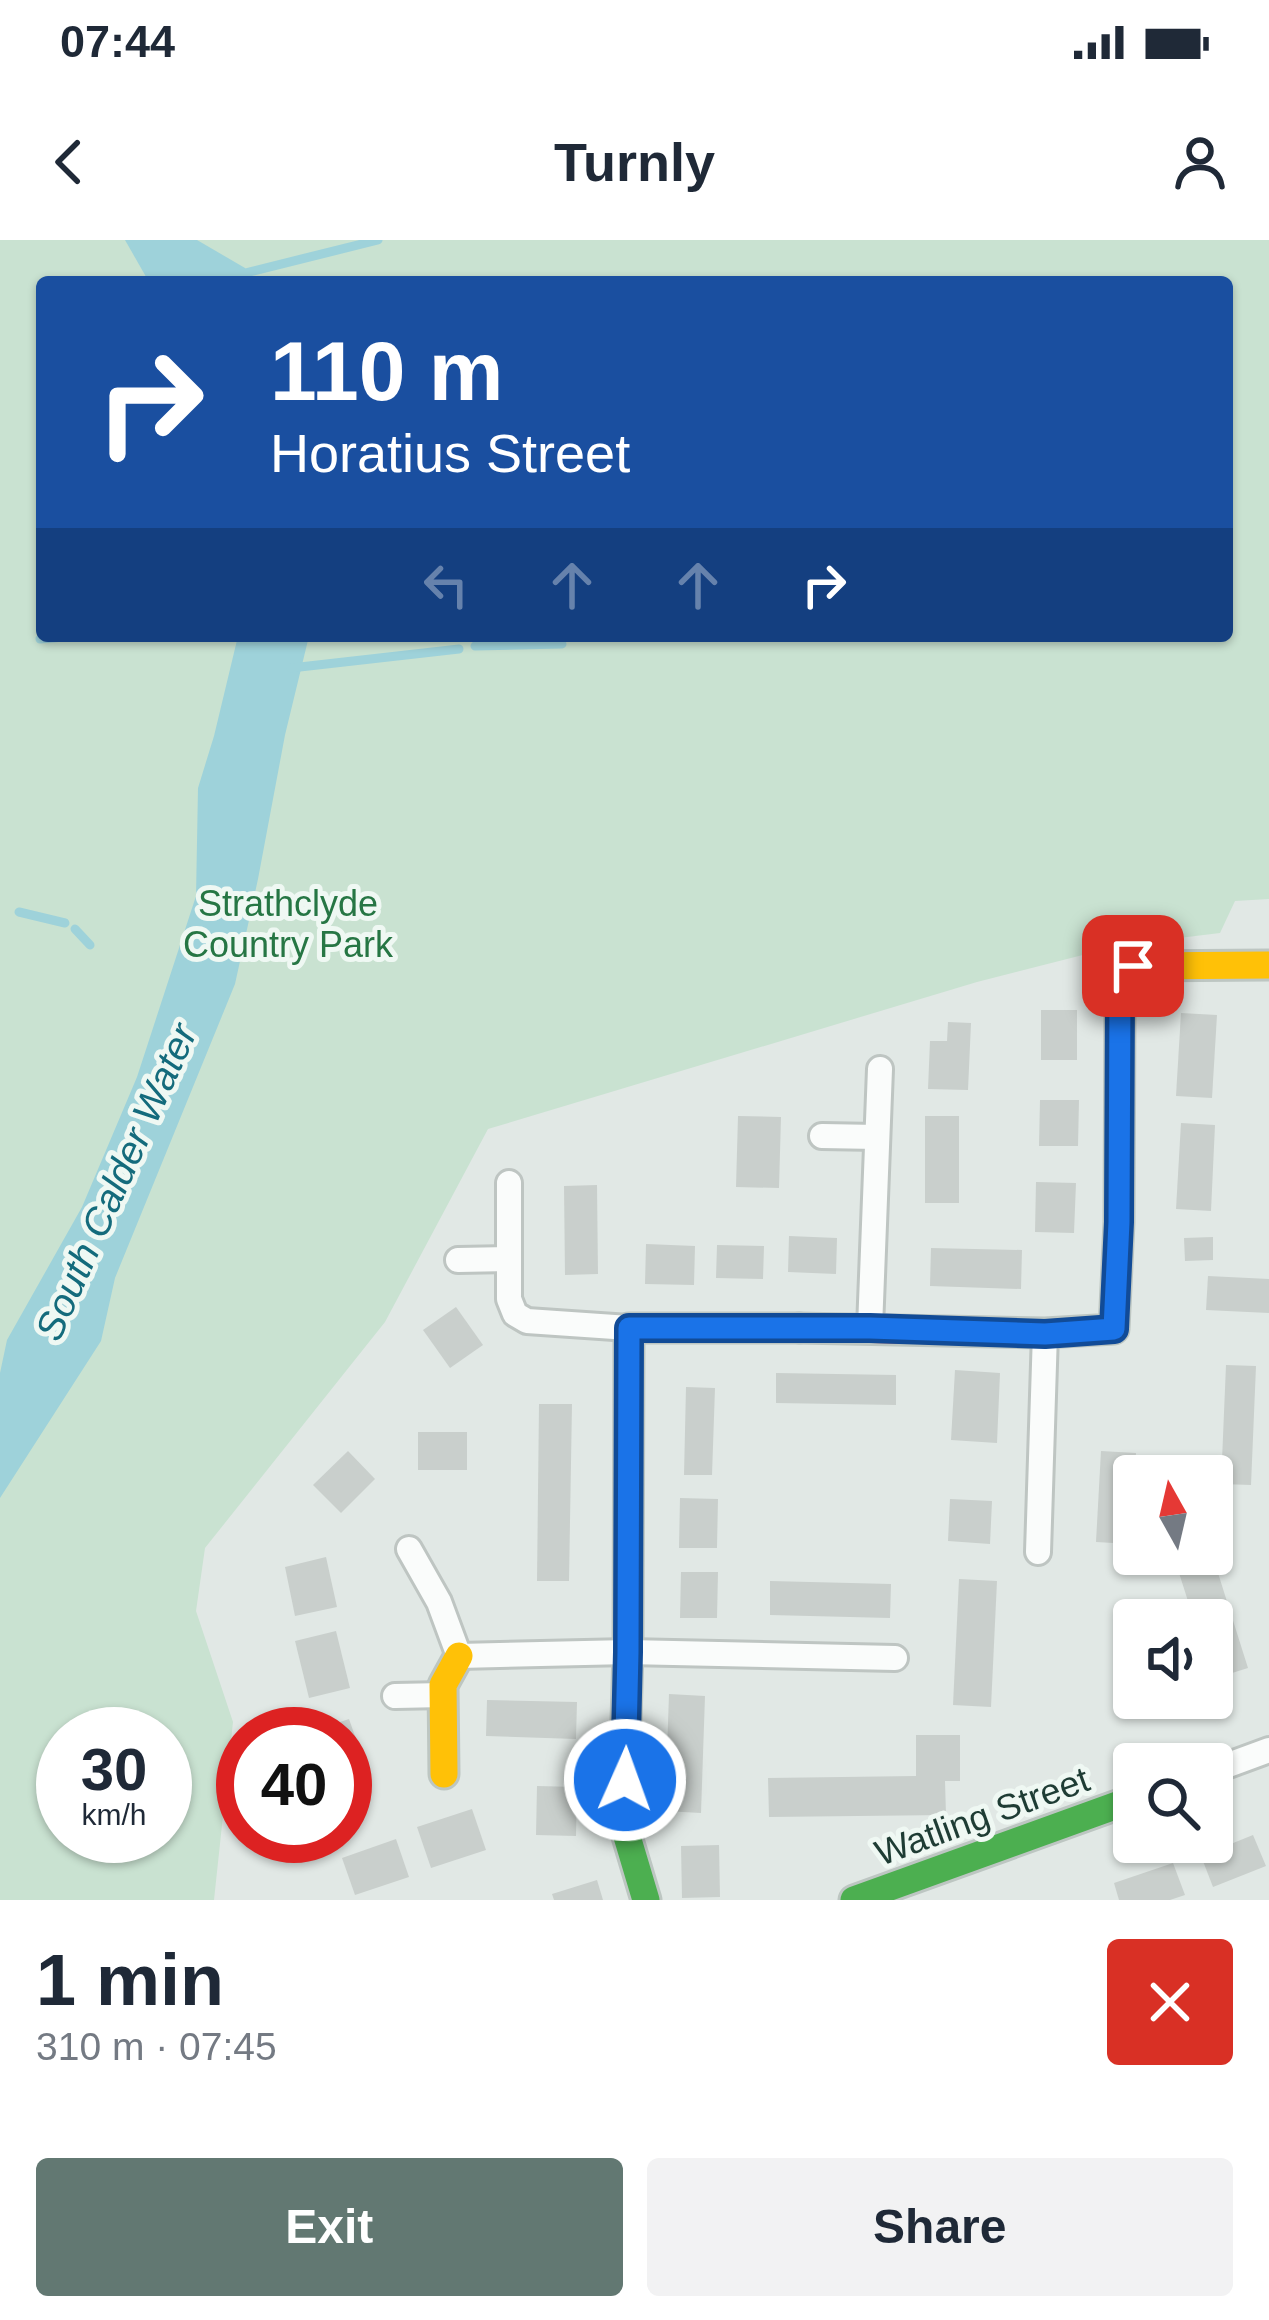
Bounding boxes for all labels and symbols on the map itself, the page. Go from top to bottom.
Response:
park label: Strathclyde Country Park [183,883,394,965]
pin [1082,915,1184,1017]
water label: South Calder Water [27,1015,206,1347]
north arrow [1113,1455,1233,1575]
speed limit sign: 40 [216,1707,372,1863]
position arrow [562,1717,688,1843]
street label: Watling Street [869,1758,1095,1874]

